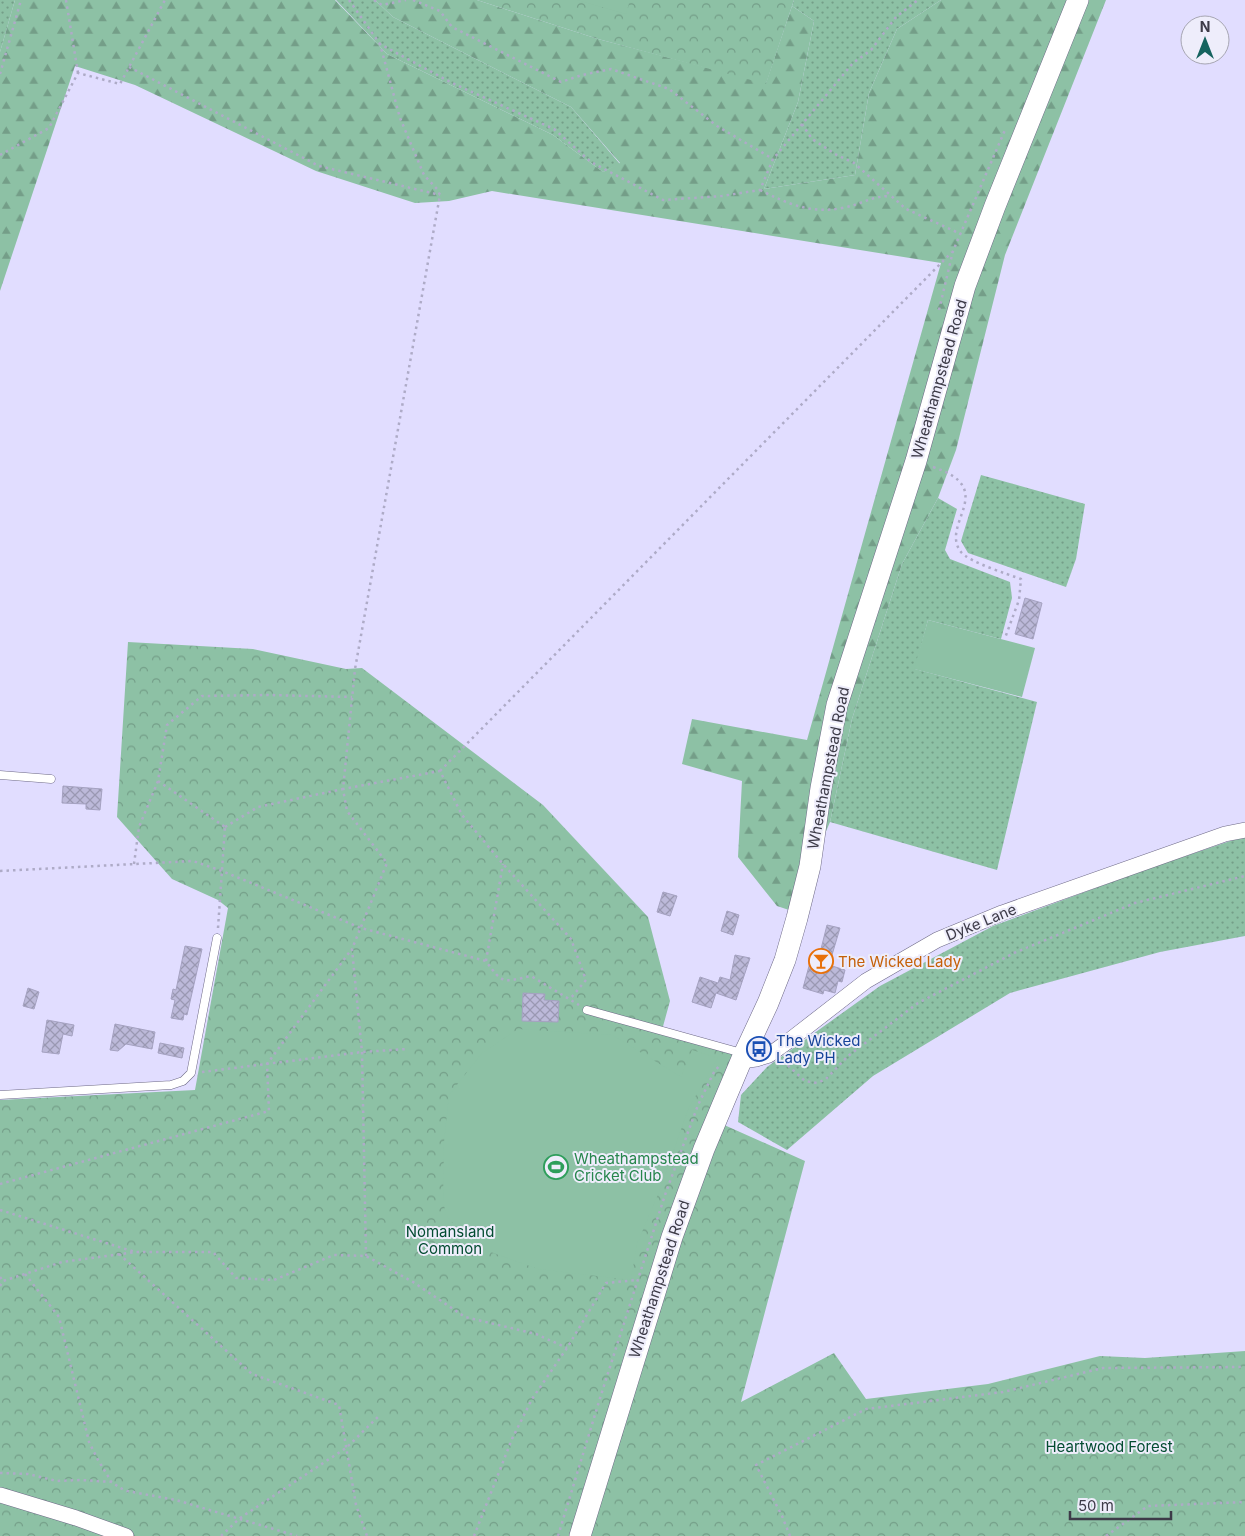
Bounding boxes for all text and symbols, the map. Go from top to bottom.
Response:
north arrow [1180,15,1230,65]
text: N [1200,18,1210,35]
street label: Wheathampstead Road [907,297,971,461]
street label: Wheathampstead Road [803,685,853,851]
street label: Dyke Lane [943,899,1019,945]
bar icon: The Wicked Lady [808,948,834,974]
place label: The Wicked Lady [838,952,962,971]
place label: The Wicked Lady PH [776,1031,860,1067]
bus stop icon: The Wicked Lady PH [746,1036,772,1062]
place label: Wheathampstead Cricket Club [574,1149,699,1185]
sports icon: Wheathampstead Cricket Club [543,1154,569,1180]
street label: Wheathampstead Road [624,1198,694,1360]
park label: Nomansland Common [406,1222,494,1258]
park label: Heartwood Forest [1045,1437,1173,1456]
scale bar [1070,1488,1171,1520]
text: 50 m [1078,1496,1114,1515]

